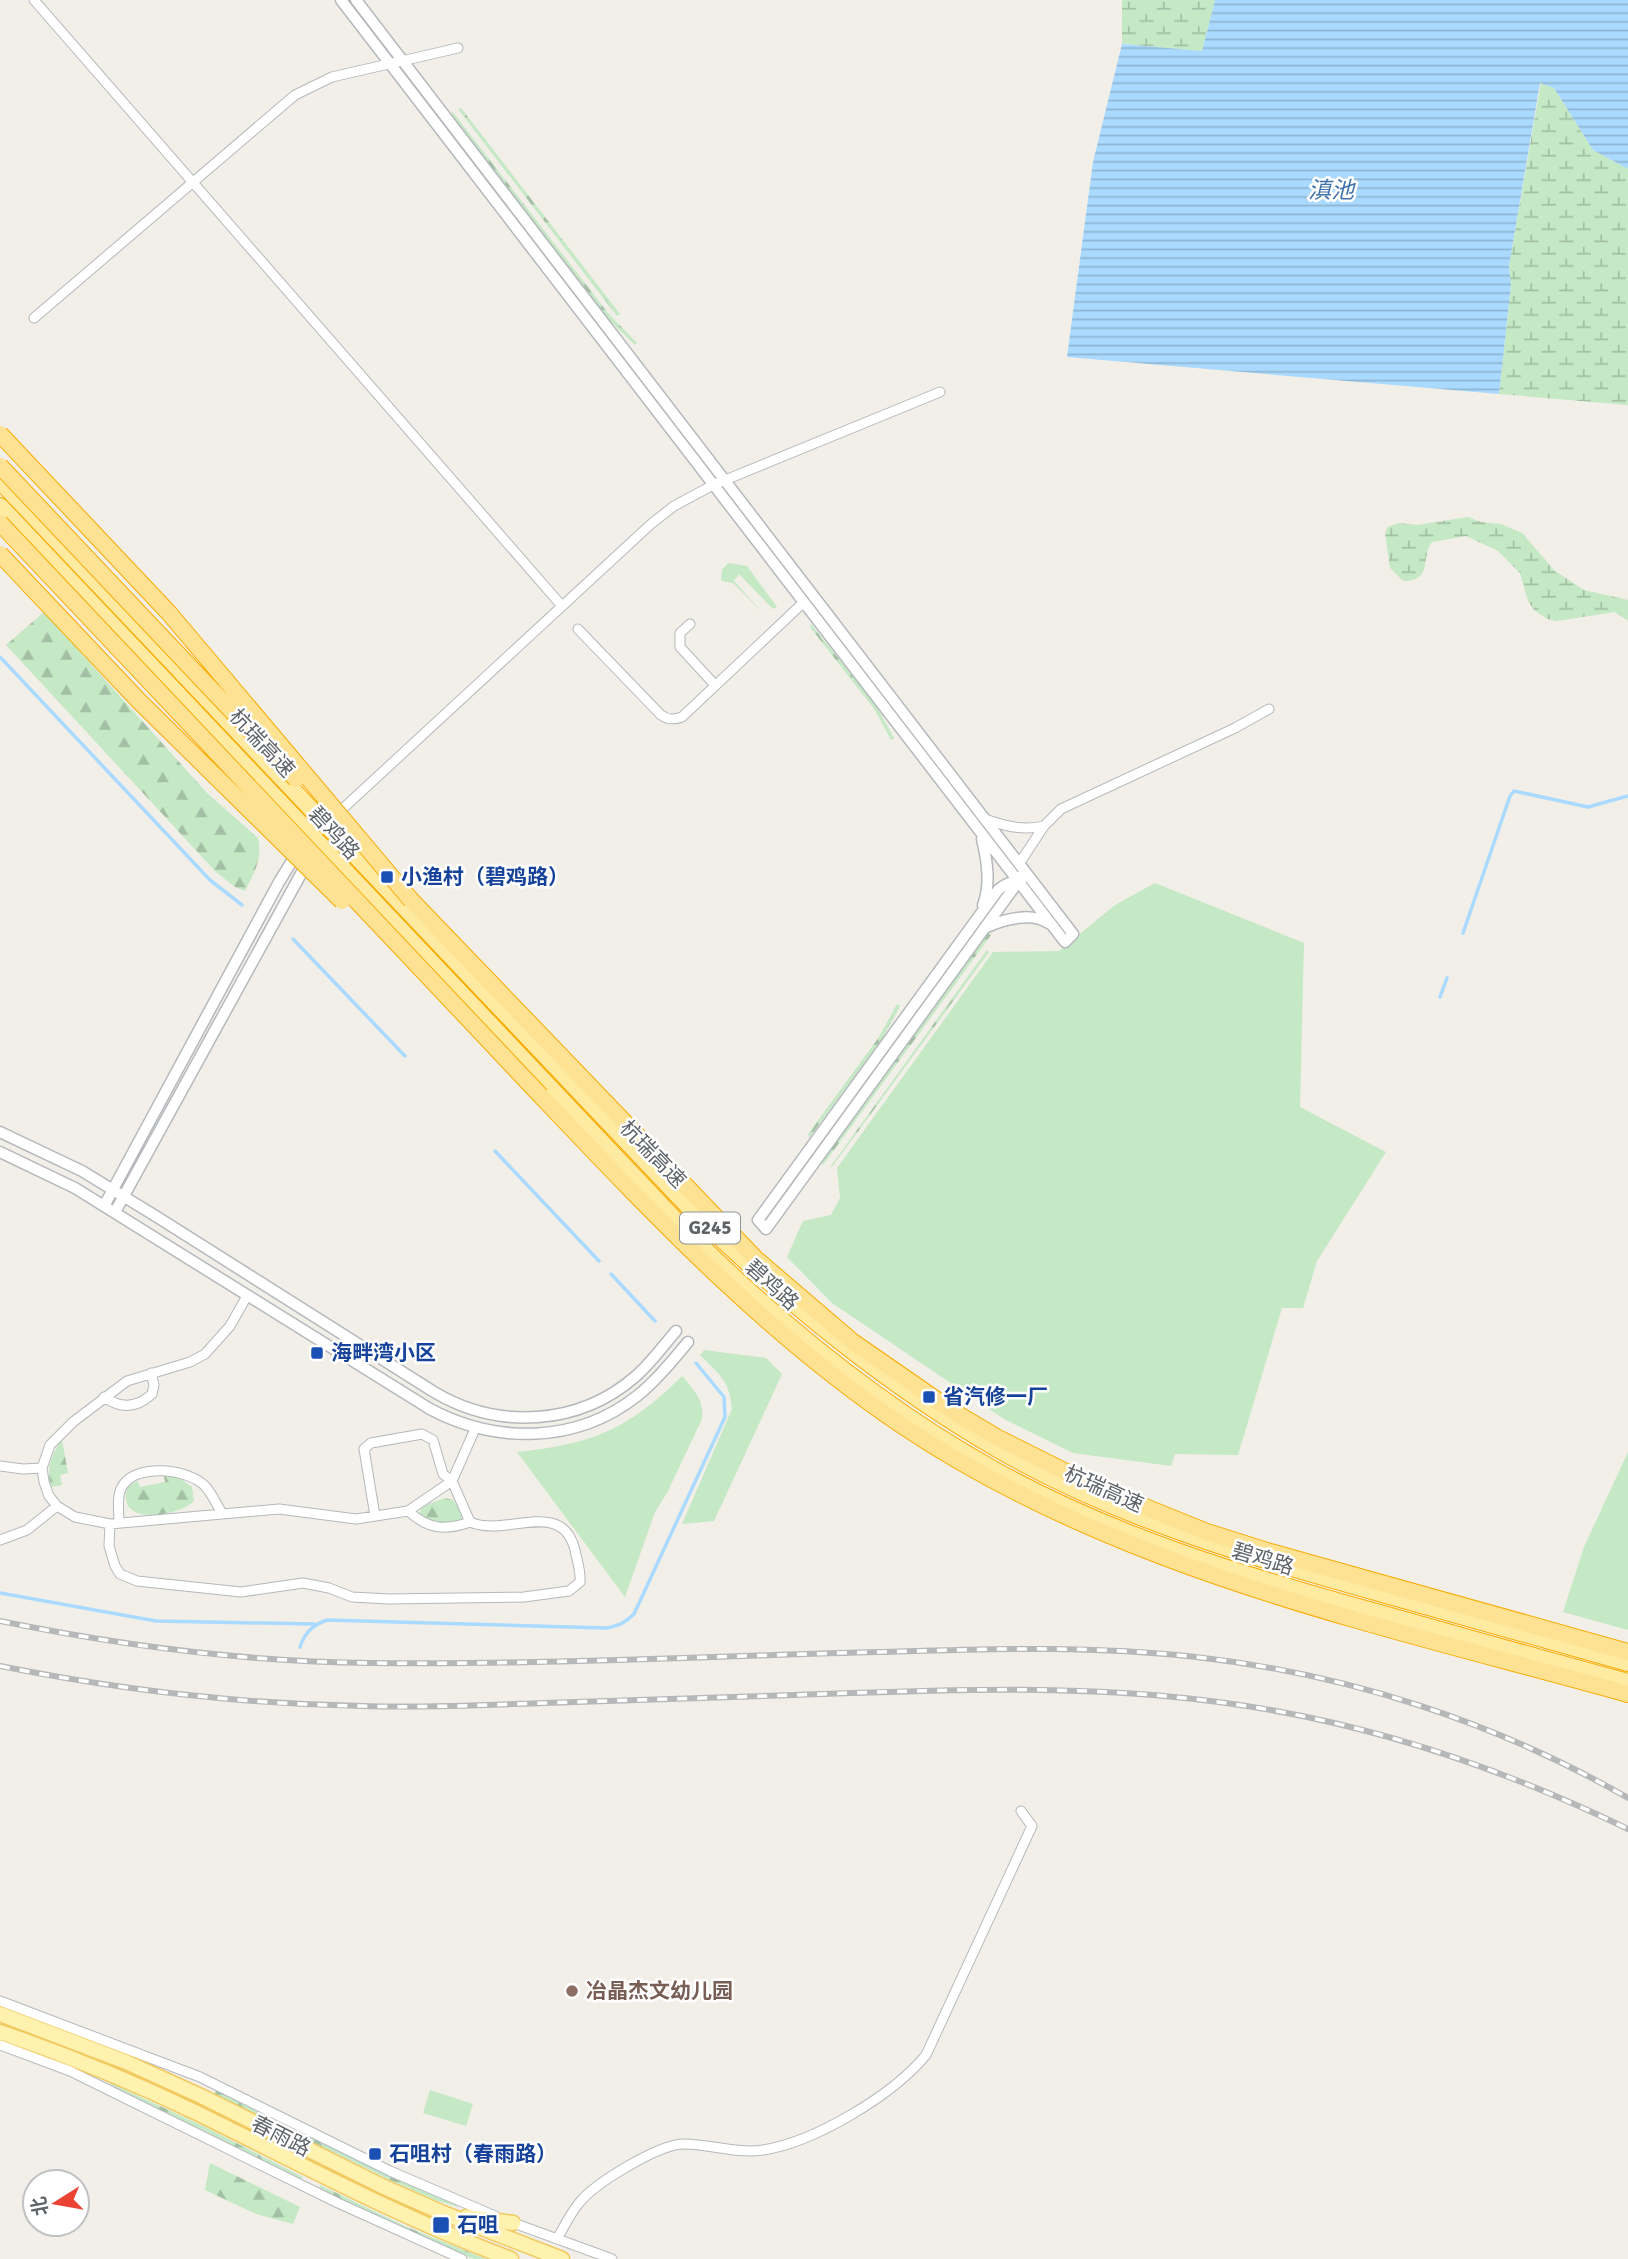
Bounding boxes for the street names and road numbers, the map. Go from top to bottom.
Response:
street label: 杭瑞高速 [224,703,300,783]
street label: 碧鸡路 [303,801,365,865]
street label: 杭瑞高速 [614,1115,692,1193]
road number: G245 [680,1212,740,1244]
street label: 碧鸡路 [740,1254,804,1316]
street label: 杭瑞高速 [1060,1460,1148,1518]
street label: 碧鸡路 [1229,1537,1297,1581]
street label: 春雨路 [247,2110,315,2162]

